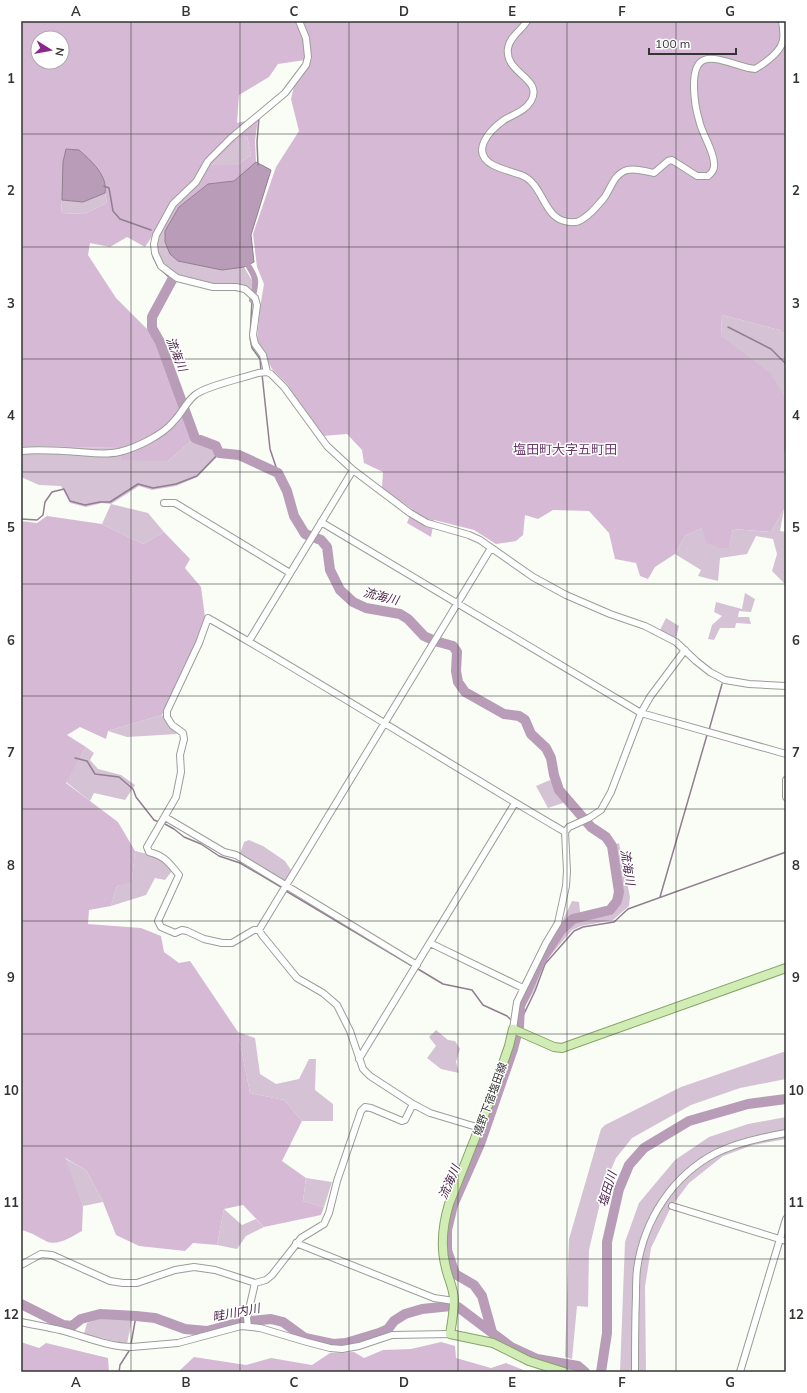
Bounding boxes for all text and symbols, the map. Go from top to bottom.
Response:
text: A [71,3,81,19]
text: B [182,3,191,19]
text: C [290,3,299,19]
text: D [399,3,409,19]
text: E [508,3,516,19]
text: F [618,3,626,19]
text: G [725,3,735,19]
north arrow [30,30,70,70]
scale bar [649,30,736,56]
text: 100 m [655,36,690,51]
text: N [52,46,67,57]
text: 1 [7,70,15,86]
text: 1 [792,70,800,86]
text: 2 [7,182,15,198]
text: 2 [792,182,800,198]
text: 3 [7,295,15,311]
text: 3 [792,295,800,311]
water label: 流海川 [163,334,191,375]
text: 4 [7,407,15,423]
text: 4 [792,407,800,423]
district label: 塩田町大字五町田 [513,441,617,457]
text: 5 [7,519,15,535]
text: 5 [792,519,800,535]
water label: 流海川 [362,584,402,608]
text: 6 [7,632,15,648]
text: 6 [792,632,800,648]
text: 7 [7,744,15,760]
text: 7 [792,744,800,760]
water label: 流海川 [618,848,639,888]
text: 8 [7,857,15,873]
text: 8 [792,857,800,873]
text: 9 [7,969,15,985]
text: 9 [792,969,800,985]
street label: 嬉野下宿塩田線 [470,1060,510,1138]
text: 10 [3,1082,19,1098]
text: 10 [788,1082,804,1098]
water label: 流海川 [435,1161,464,1202]
water label: 塩田川 [595,1168,620,1208]
text: 11 [3,1194,19,1210]
text: 11 [788,1194,804,1210]
water label: 畦川内川 [211,1300,263,1324]
text: 12 [3,1306,19,1322]
text: 12 [788,1306,804,1322]
text: A [71,1374,81,1390]
text: B [182,1374,191,1390]
text: C [290,1374,299,1390]
text: D [399,1374,409,1390]
text: E [508,1374,516,1390]
text: F [618,1374,626,1390]
text: G [725,1374,735,1390]

